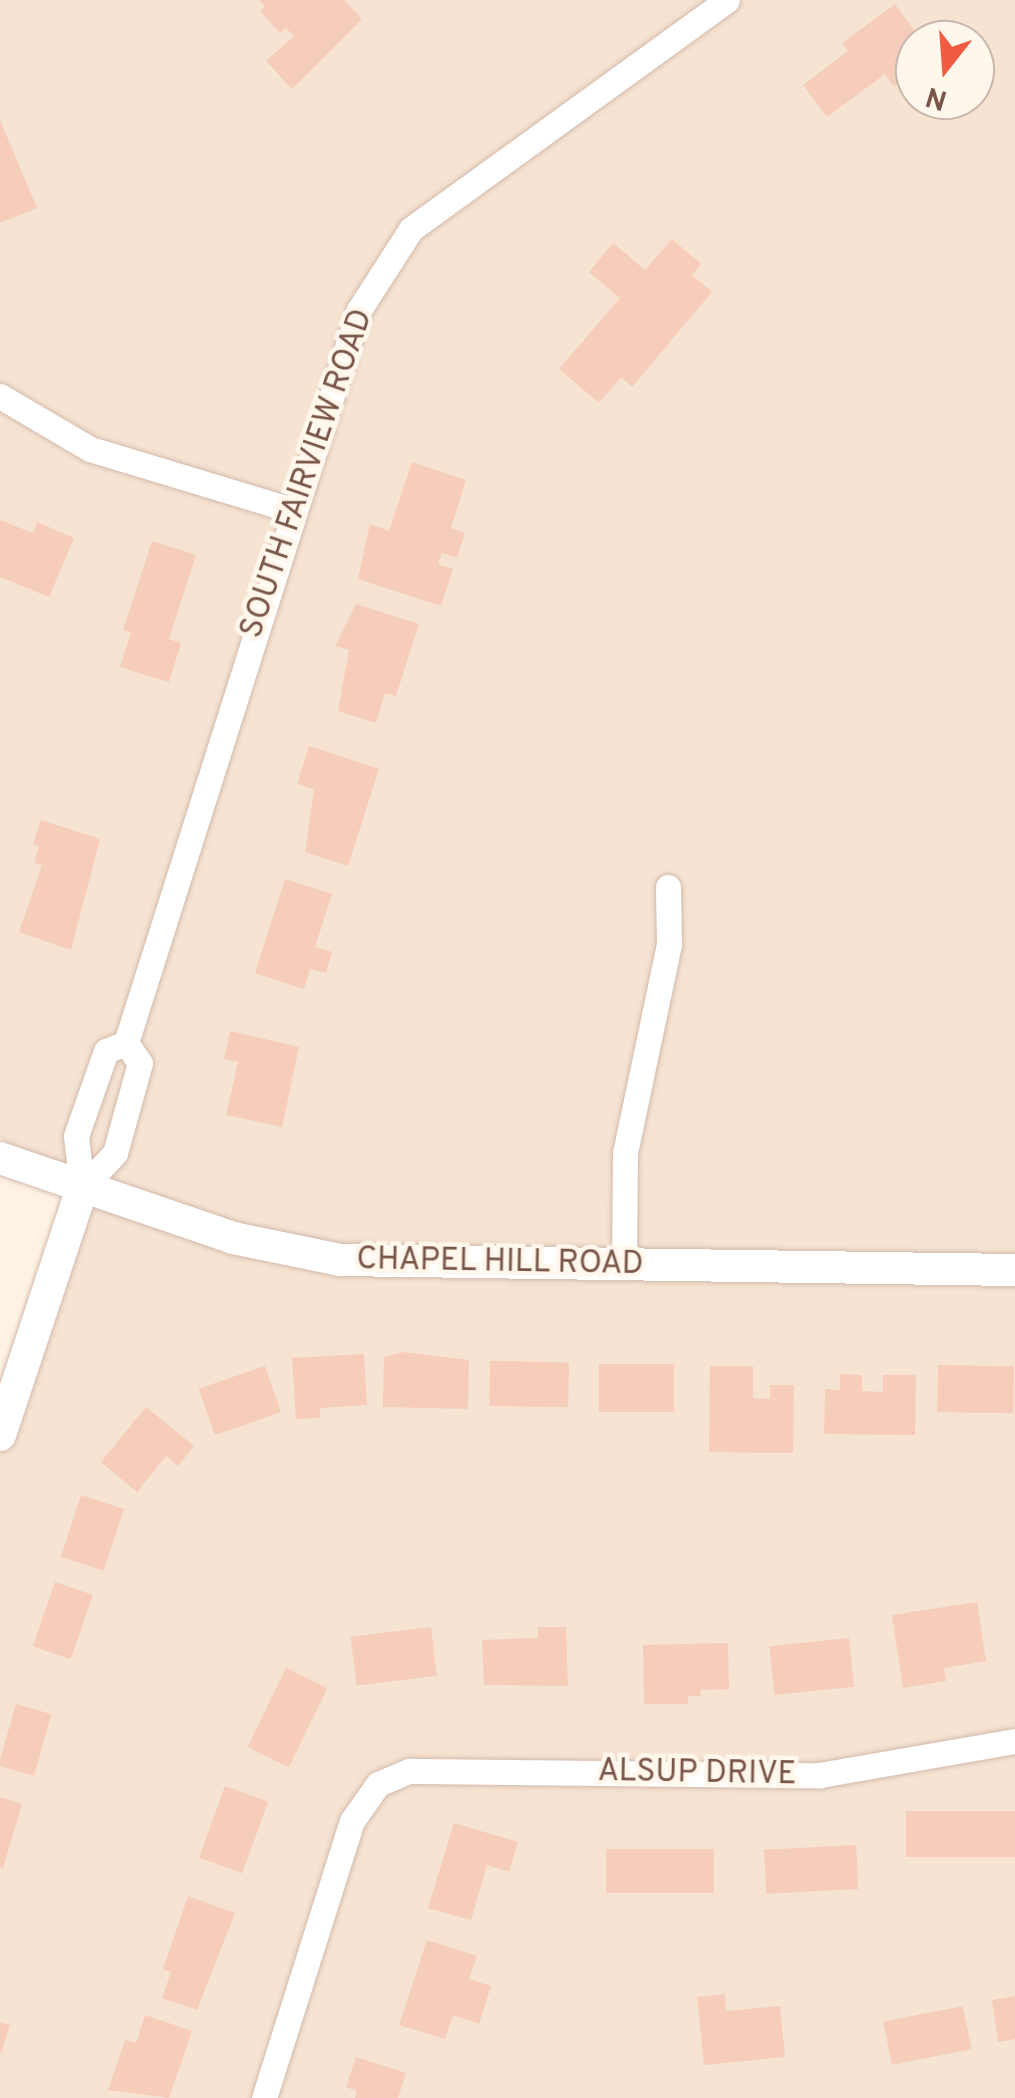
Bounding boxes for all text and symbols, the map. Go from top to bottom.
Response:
north arrow [895,20,995,120]
text: N [922,77,952,117]
street label: SOUTH FAIRVIEW ROAD [233,304,383,644]
street label: CHAPEL HILL ROAD [355,1241,645,1285]
street label: ALSUP DRIVE [597,1753,797,1795]

